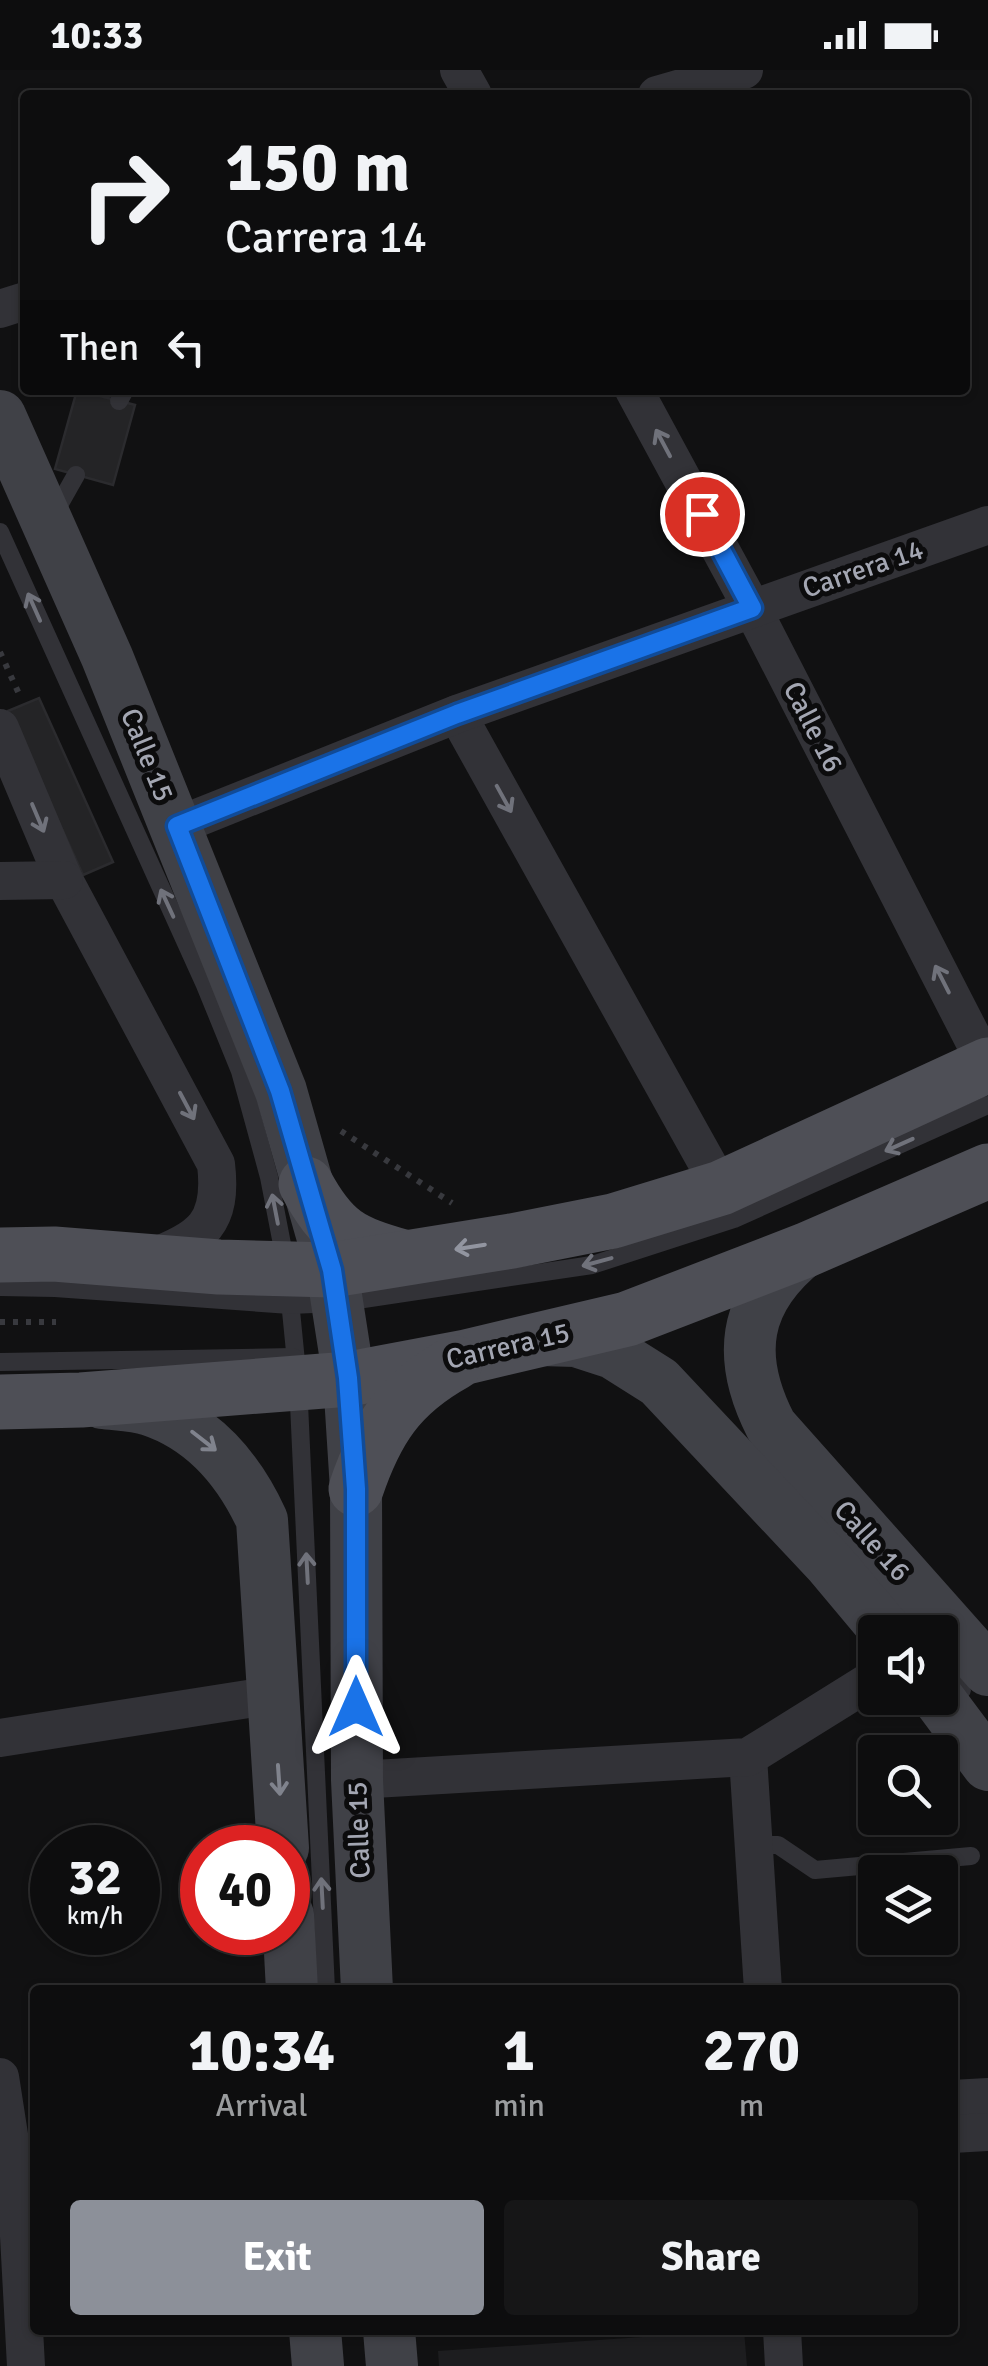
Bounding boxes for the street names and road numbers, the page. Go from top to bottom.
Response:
street label: Carrera 14 [798,532,928,606]
street label: Calle 16 [776,676,850,778]
street label: Calle 15 [113,704,181,806]
street label: Carrera 15 [443,1315,573,1377]
street label: Calle 16 [827,1494,917,1588]
street label: Calle 15 [340,1781,378,1879]

